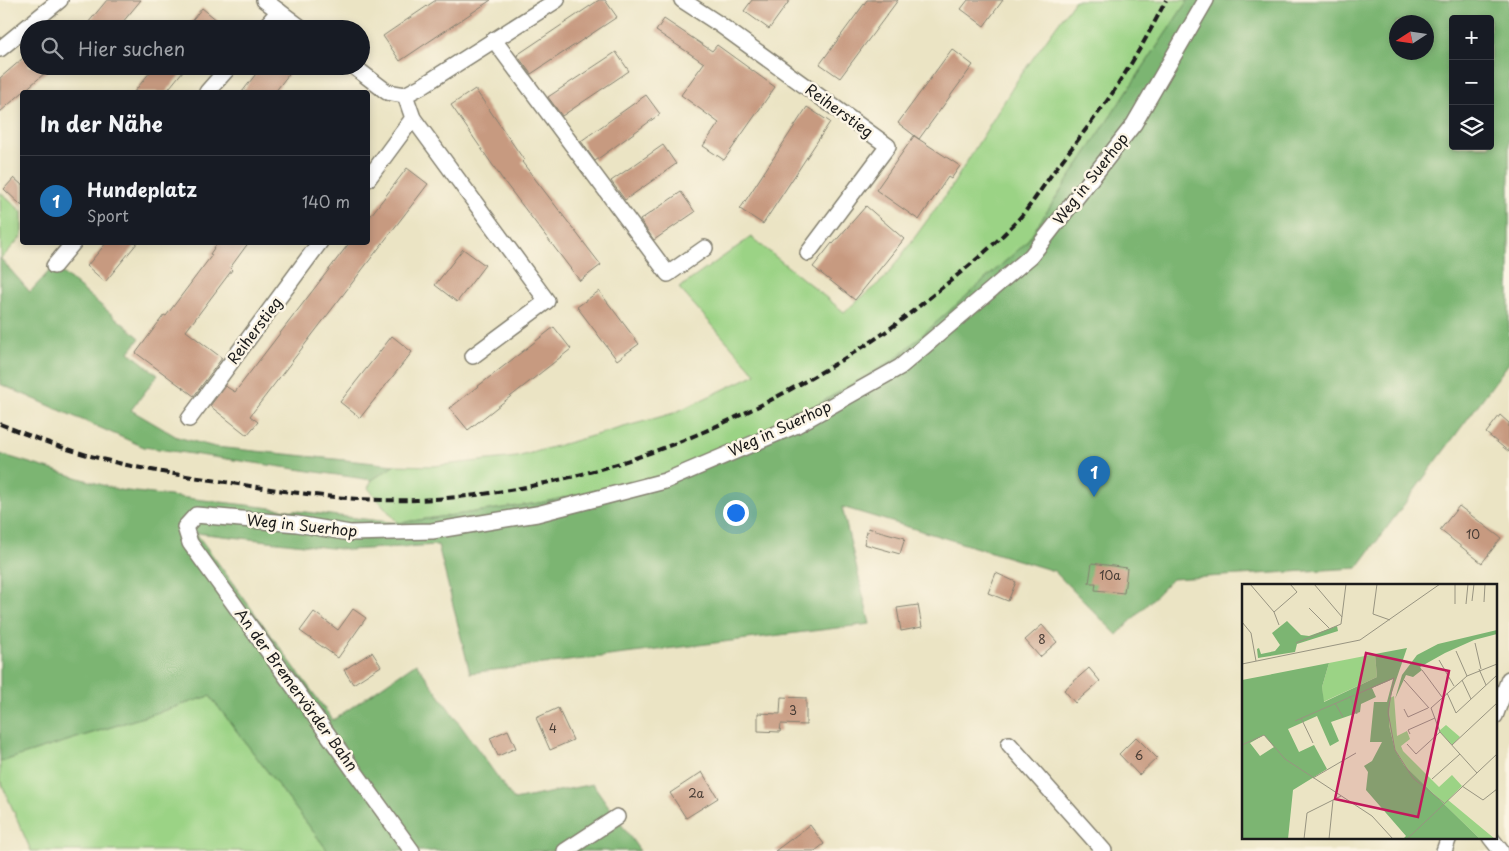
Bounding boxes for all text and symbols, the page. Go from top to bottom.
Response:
north arrow [1389,15,1434,60]
map controls [1449,15,1494,150]
button: + [1449,15,1494,60]
search box [20,20,370,75]
icon: search [38,34,66,62]
text: Hier suchen [78,34,185,62]
button: − [1449,60,1494,105]
street label: Reiherstieg [801,77,879,142]
button: layers [1449,105,1494,150]
text: In der Nähe [40,107,162,139]
street label: Weg in Suerhop [1047,127,1133,229]
text: Hundeplatz [87,175,197,203]
text: 1 [52,189,60,213]
text: 140 m [302,189,350,213]
text: Sport [87,203,129,227]
street label: Reiherstieg [221,292,287,369]
street label: Weg in Suerhop [724,394,835,462]
pin: 1 [1078,456,1110,497]
your location [723,500,749,526]
street label: Weg in Suerhop [246,507,359,542]
house number: 10 [1466,525,1480,543]
house number: 10a [1099,566,1121,584]
inset map [1242,584,1496,838]
street label: An der Bremervörder Bahn [230,603,364,775]
house number: 8 [1038,630,1046,648]
house number: 3 [789,701,797,719]
house number: 4 [549,719,557,737]
house number: 6 [1135,746,1143,764]
house number: 2a [688,784,704,802]

